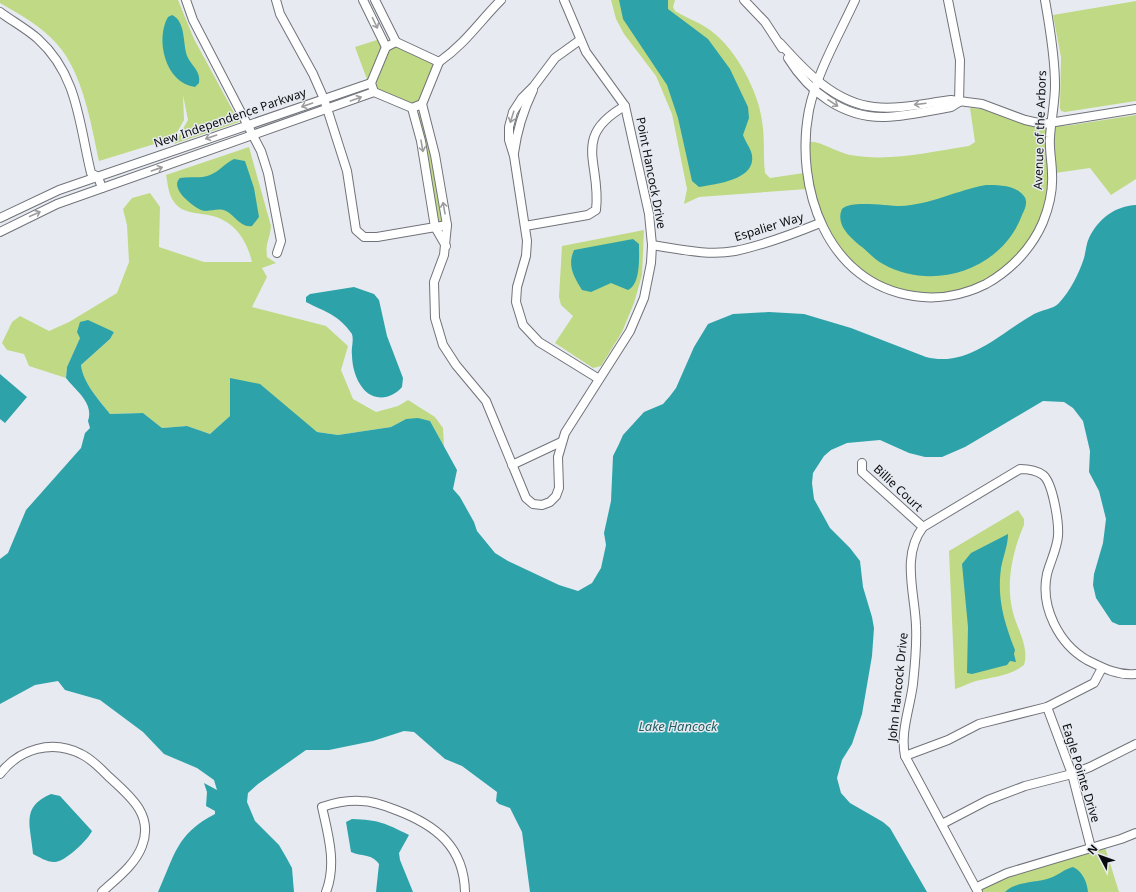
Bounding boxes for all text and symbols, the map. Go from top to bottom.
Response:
one-way arrow [372,17,379,29]
street label: Avenue of the Arbors [1029,70,1050,190]
street label: New Independence Parkway [151,83,309,152]
one-way arrow [350,94,362,102]
one-way arrow [827,99,838,108]
one-way arrow [914,100,927,108]
one-way arrow [301,102,314,109]
one-way arrow [507,111,515,123]
street label: Point Hancock Drive [632,116,671,230]
one-way arrow [205,134,218,141]
one-way arrow [418,139,426,152]
one-way arrow [150,165,163,172]
one-way arrow [440,202,448,215]
street label: Espalier Way [732,208,806,245]
one-way arrow [28,210,40,217]
street label: Billie Court [870,460,927,515]
street label: John Hancock Drive [883,631,912,743]
water label: Lake Hancock [639,717,718,735]
street label: Eagle Pointe Drive [1058,721,1105,825]
north arrow [1080,836,1120,876]
text: N [1083,841,1101,857]

